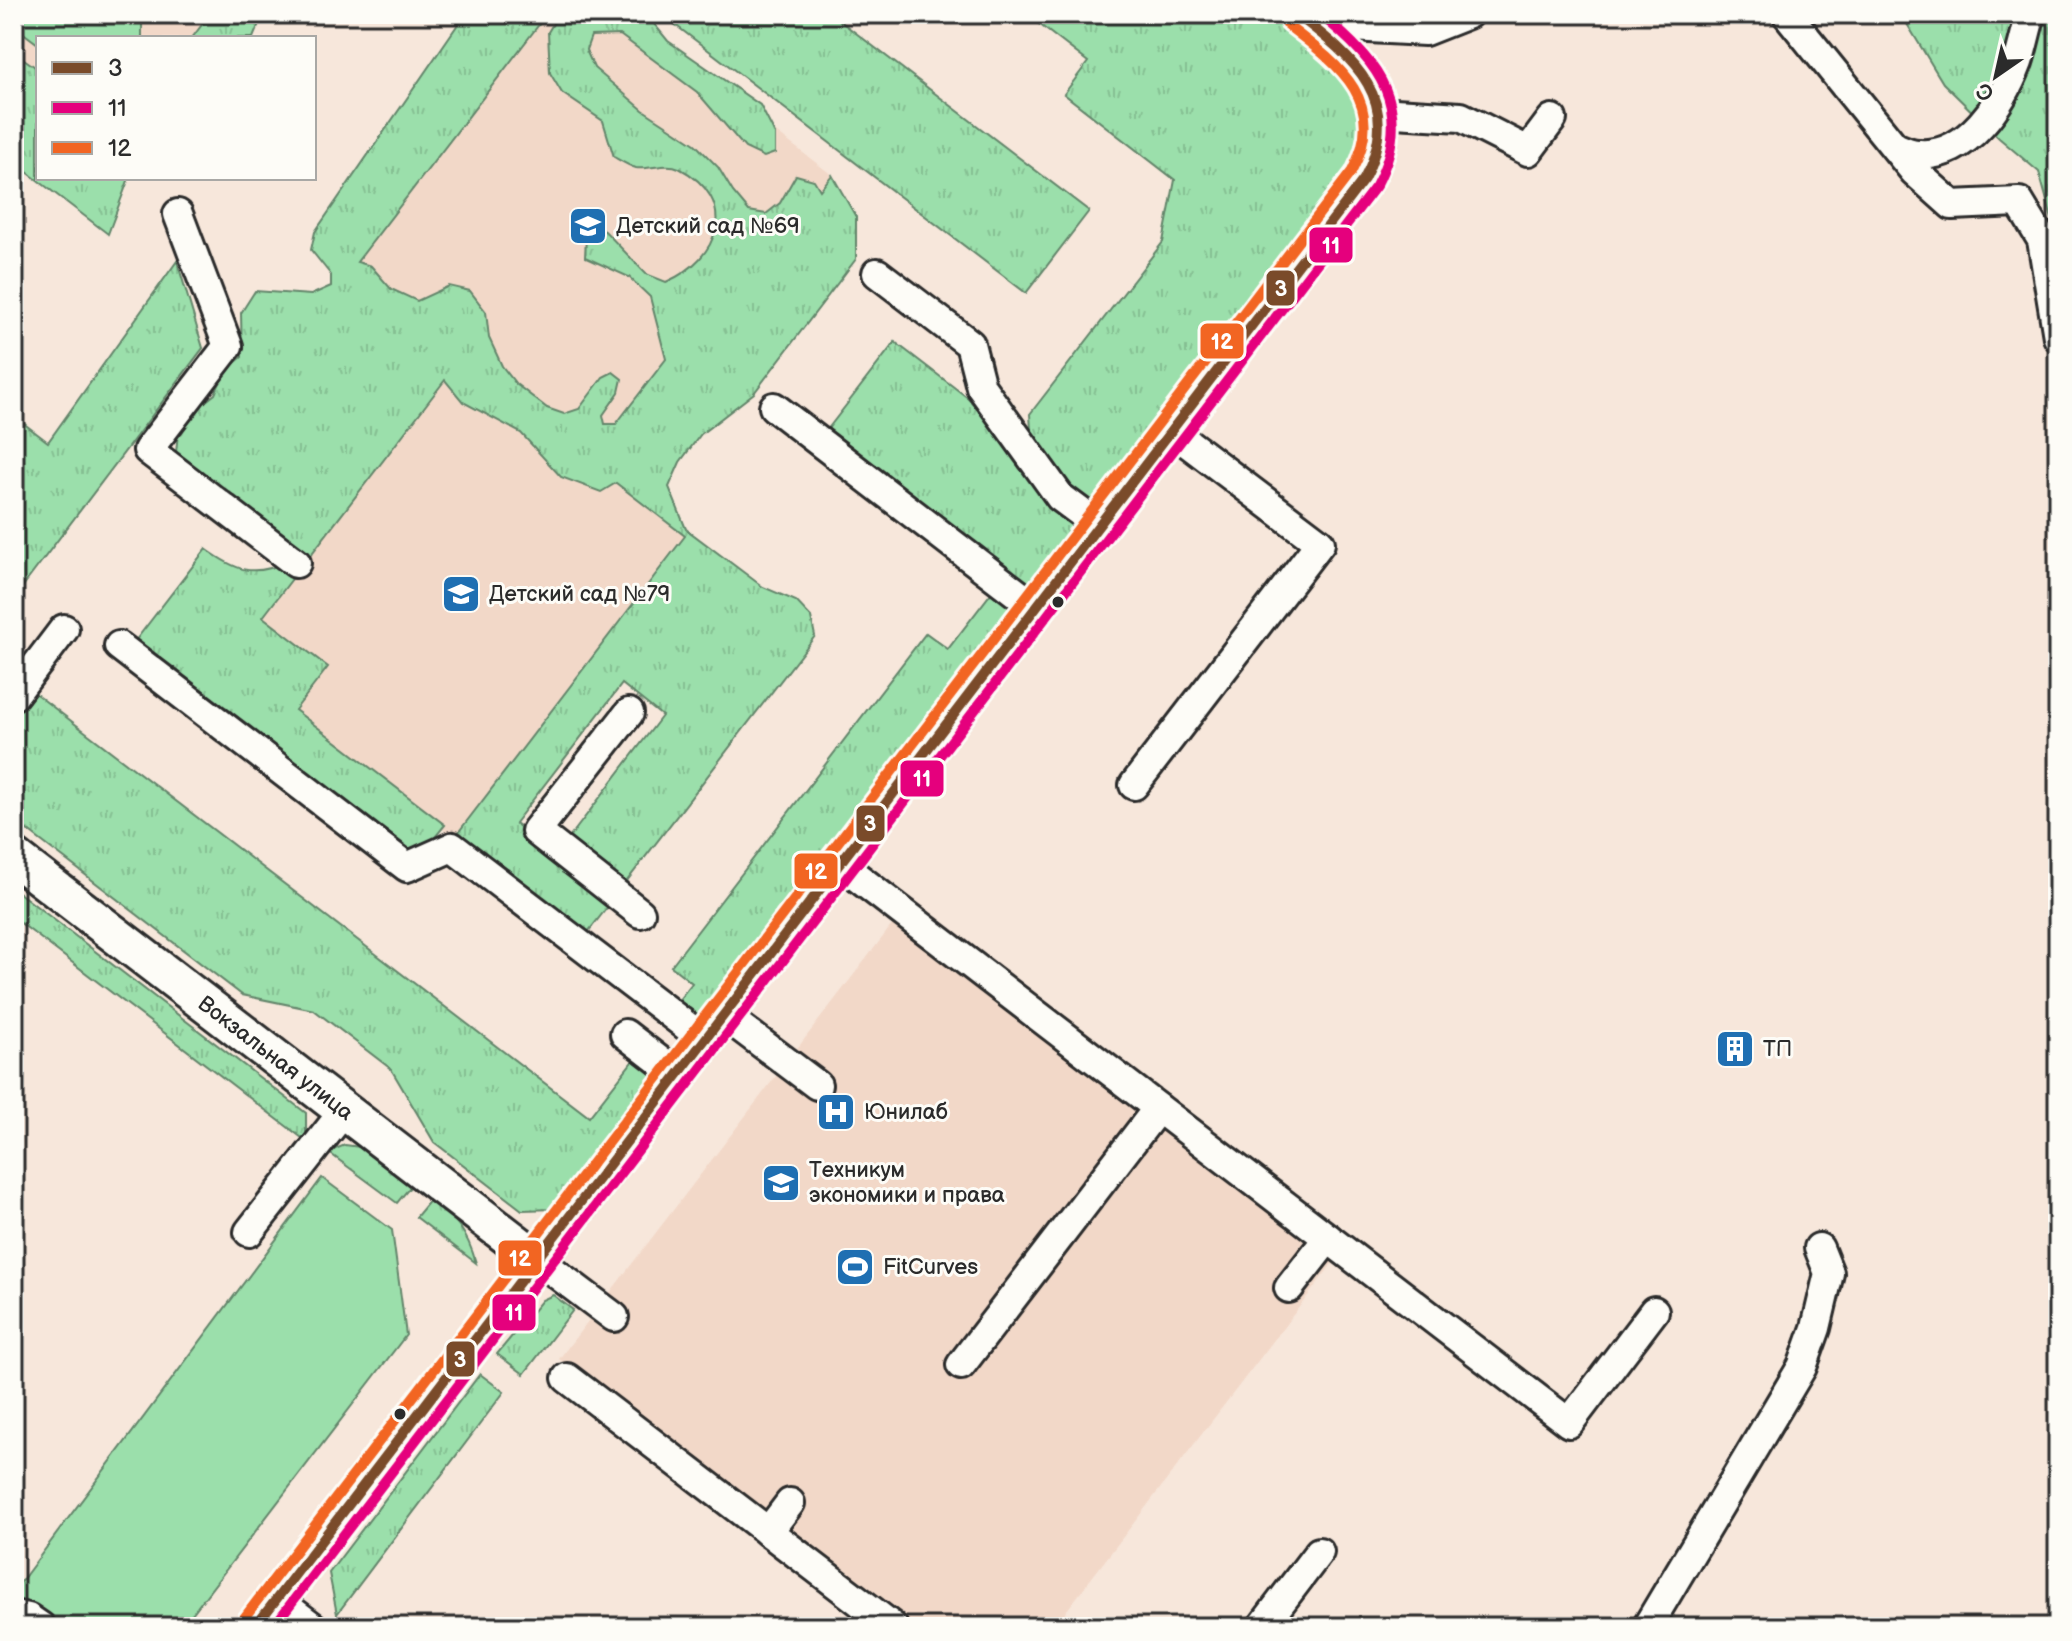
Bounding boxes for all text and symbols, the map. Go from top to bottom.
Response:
legend [36,36,316,180]
north arrow [1956,36,2036,116]
text: 3 [108,54,123,83]
text: С [1972,76,2000,107]
text: 11 [108,94,127,123]
text: 12 [108,134,131,163]
school or university icon: Детский сад №69 [567,205,609,247]
place label: Детский сад №69 [616,213,800,240]
line badge: 11 [1308,226,1354,264]
text: 11 [1322,233,1340,260]
line badge: 3 [1265,269,1296,307]
text: 3 [1275,276,1288,303]
line badge: 12 [1199,322,1245,360]
text: 12 [1211,329,1233,356]
school or university icon: Детский сад №79 [440,573,482,615]
place label: Детский сад №79 [489,581,670,608]
unlabelled marker [1050,594,1066,610]
line badge: 11 [899,759,945,798]
text: 11 [913,766,931,793]
line badge: 3 [855,804,886,843]
text: 3 [864,811,877,838]
line badge: 12 [793,852,839,890]
text: 12 [805,859,827,886]
street label: Вокзальная улица [193,990,359,1126]
building icon: ТП [1714,1028,1756,1070]
place label: ТП [1763,1036,1792,1063]
hospital icon: Юнилаб [815,1091,857,1133]
place label: Юнилаб [864,1099,948,1126]
place label: Техникум экономики и права [809,1157,1005,1209]
school or university icon: Техникум экономики и права [760,1162,802,1204]
line badge: 12 [497,1239,543,1277]
text: 12 [509,1246,531,1273]
sports icon: FitCurves [834,1246,876,1288]
place label: FitCurves [883,1254,978,1281]
line badge: 11 [491,1293,537,1332]
text: 11 [505,1300,523,1327]
line badge: 3 [445,1340,476,1378]
text: 3 [454,1347,467,1374]
unlabelled marker [392,1406,408,1422]

